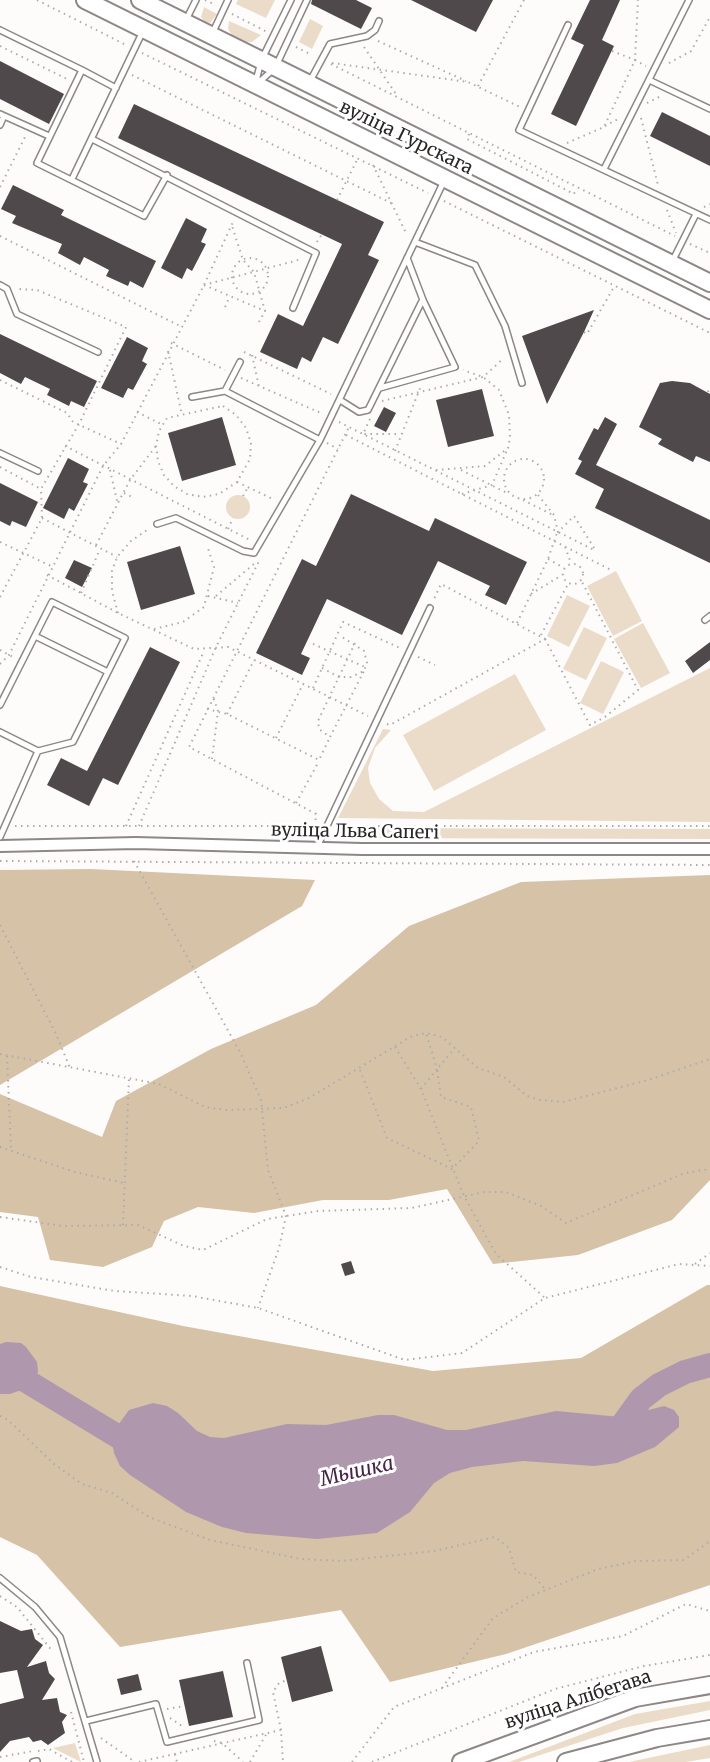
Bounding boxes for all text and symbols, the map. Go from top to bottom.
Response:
street label: вуліца Гурскага [336,96,476,180]
street label: вуліца Льва Сапегі [271,820,439,844]
water label: Мышка [318,1452,396,1492]
street label: вуліца Алібегава [502,1666,654,1734]

